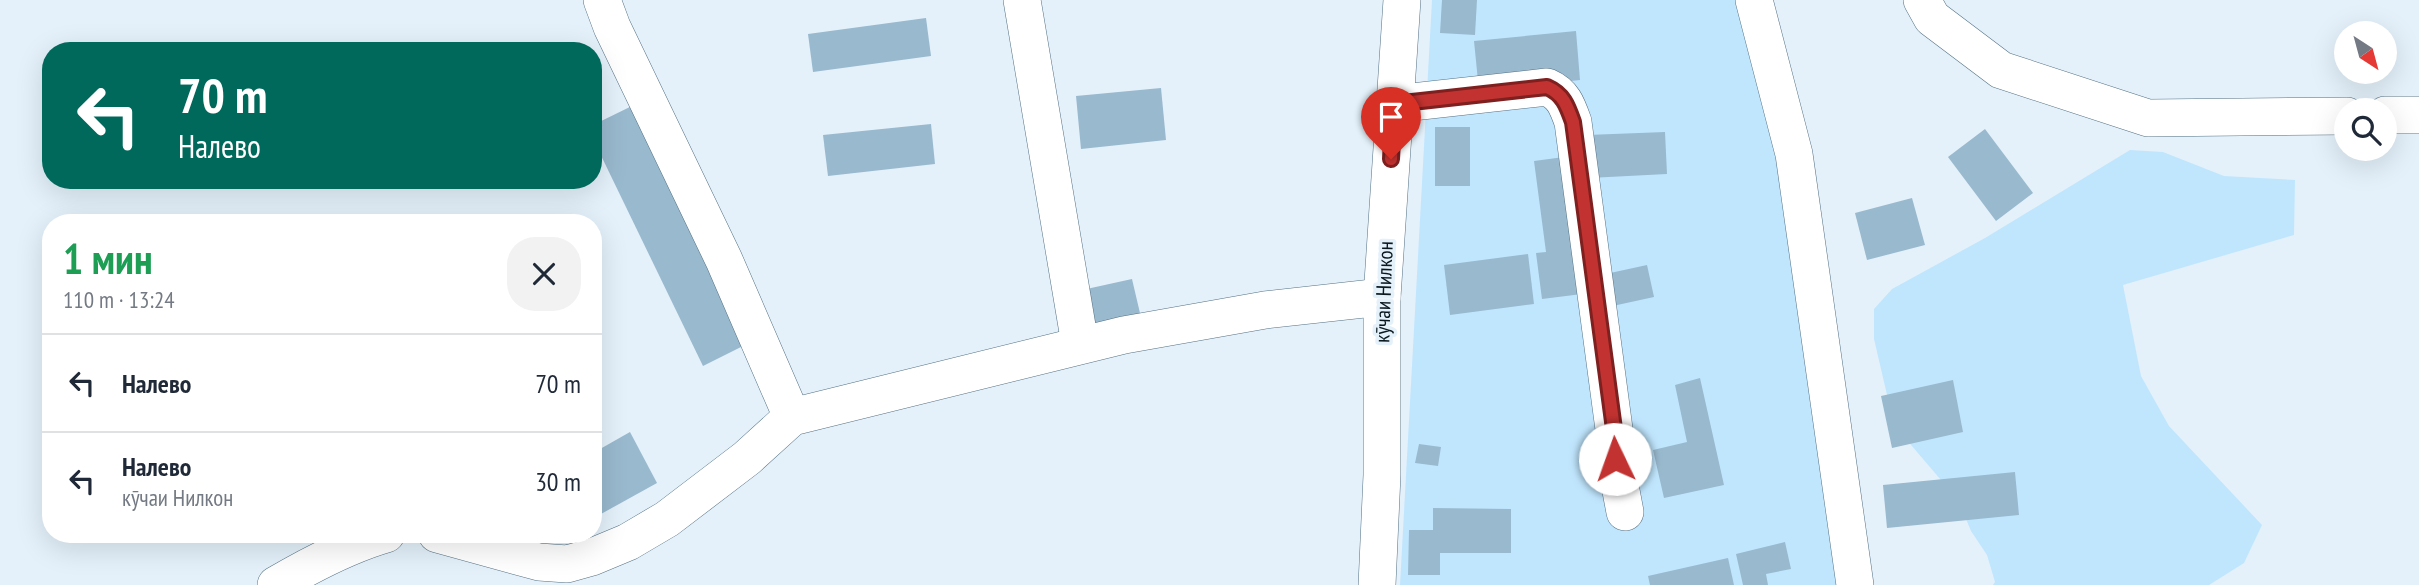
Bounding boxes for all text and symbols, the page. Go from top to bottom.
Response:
north arrow [2334,21,2398,84]
map controls [2334,21,2397,161]
text: 70 m [178,63,267,127]
icon: left [63,70,154,161]
pin [1361,87,1421,159]
icon: arrive [1372,98,1410,136]
button: search [2334,98,2397,161]
text: Налево [178,125,261,167]
text: 1 мин [63,231,153,286]
button: close [507,237,581,311]
street label: кӯчаи Нилкон [1368,241,1399,343]
text: 110 m · 13:24 [63,285,175,314]
icon: left [63,364,101,402]
text: Налево [122,367,191,400]
text: 70 m [535,367,581,400]
position arrow [1578,422,1652,496]
text: Налево [122,450,191,483]
icon: left [63,462,101,500]
text: 30 m [535,465,581,498]
text: кӯчаи Нилкон [122,483,233,512]

